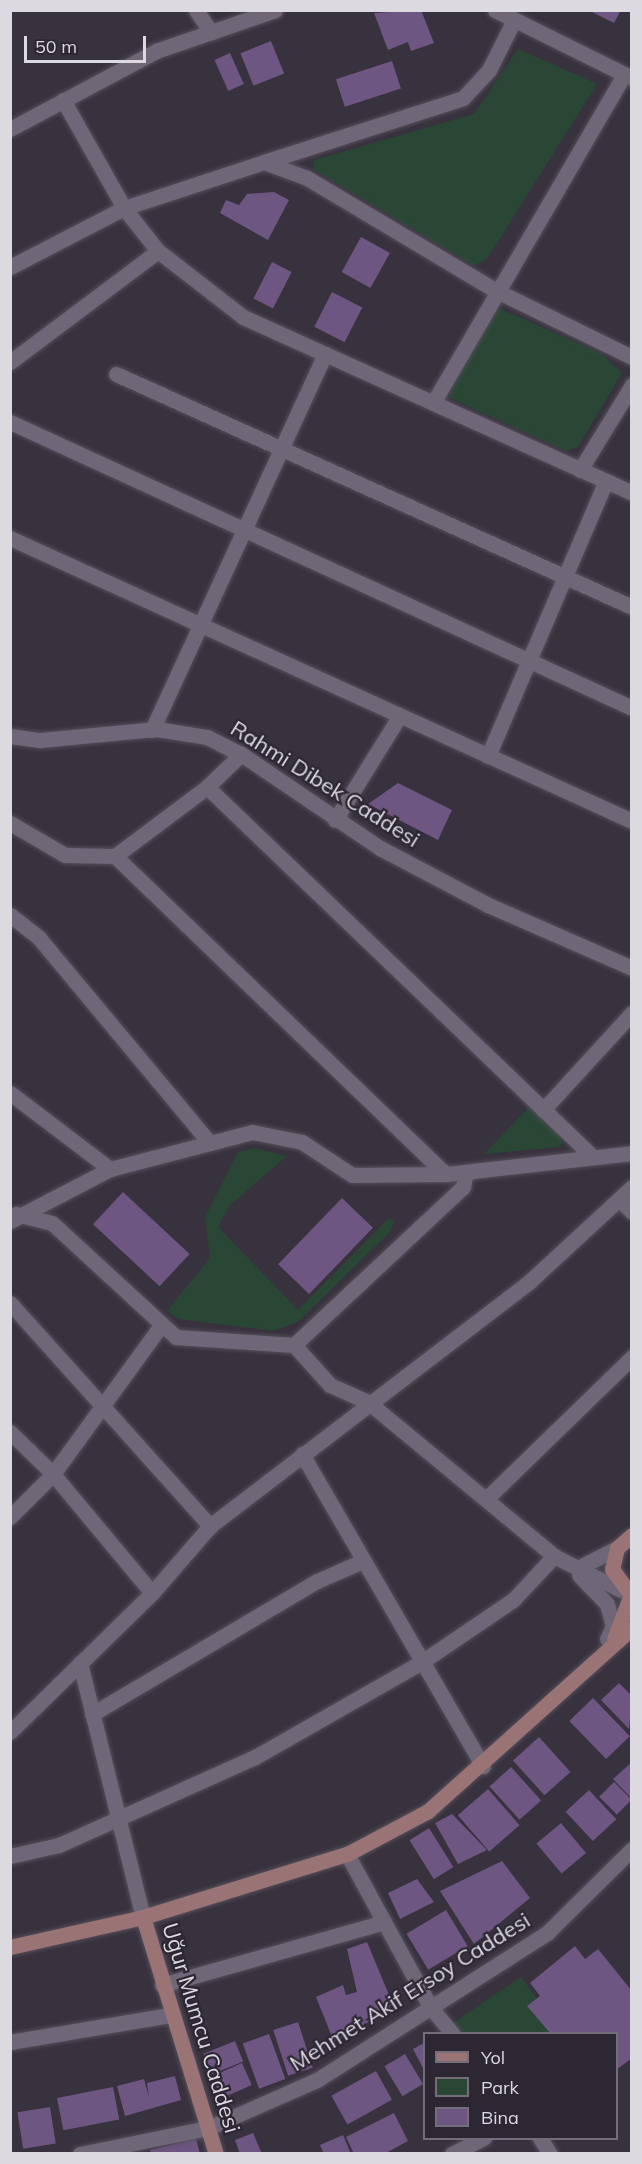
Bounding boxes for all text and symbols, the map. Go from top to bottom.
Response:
scale bar [27,24,148,62]
text: 50 m [35,35,77,58]
street label: Rahmi Dibek Caddesi [226,715,424,853]
street label: Mehmet Akif Ersoy Caddesi [285,1907,535,2077]
street label: Uğur Mumcu Caddesi [156,1920,246,2136]
legend [423,2032,618,2140]
text: Yol [481,2046,505,2069]
text: Park [481,2076,519,2099]
text: Bina [481,2106,519,2129]

